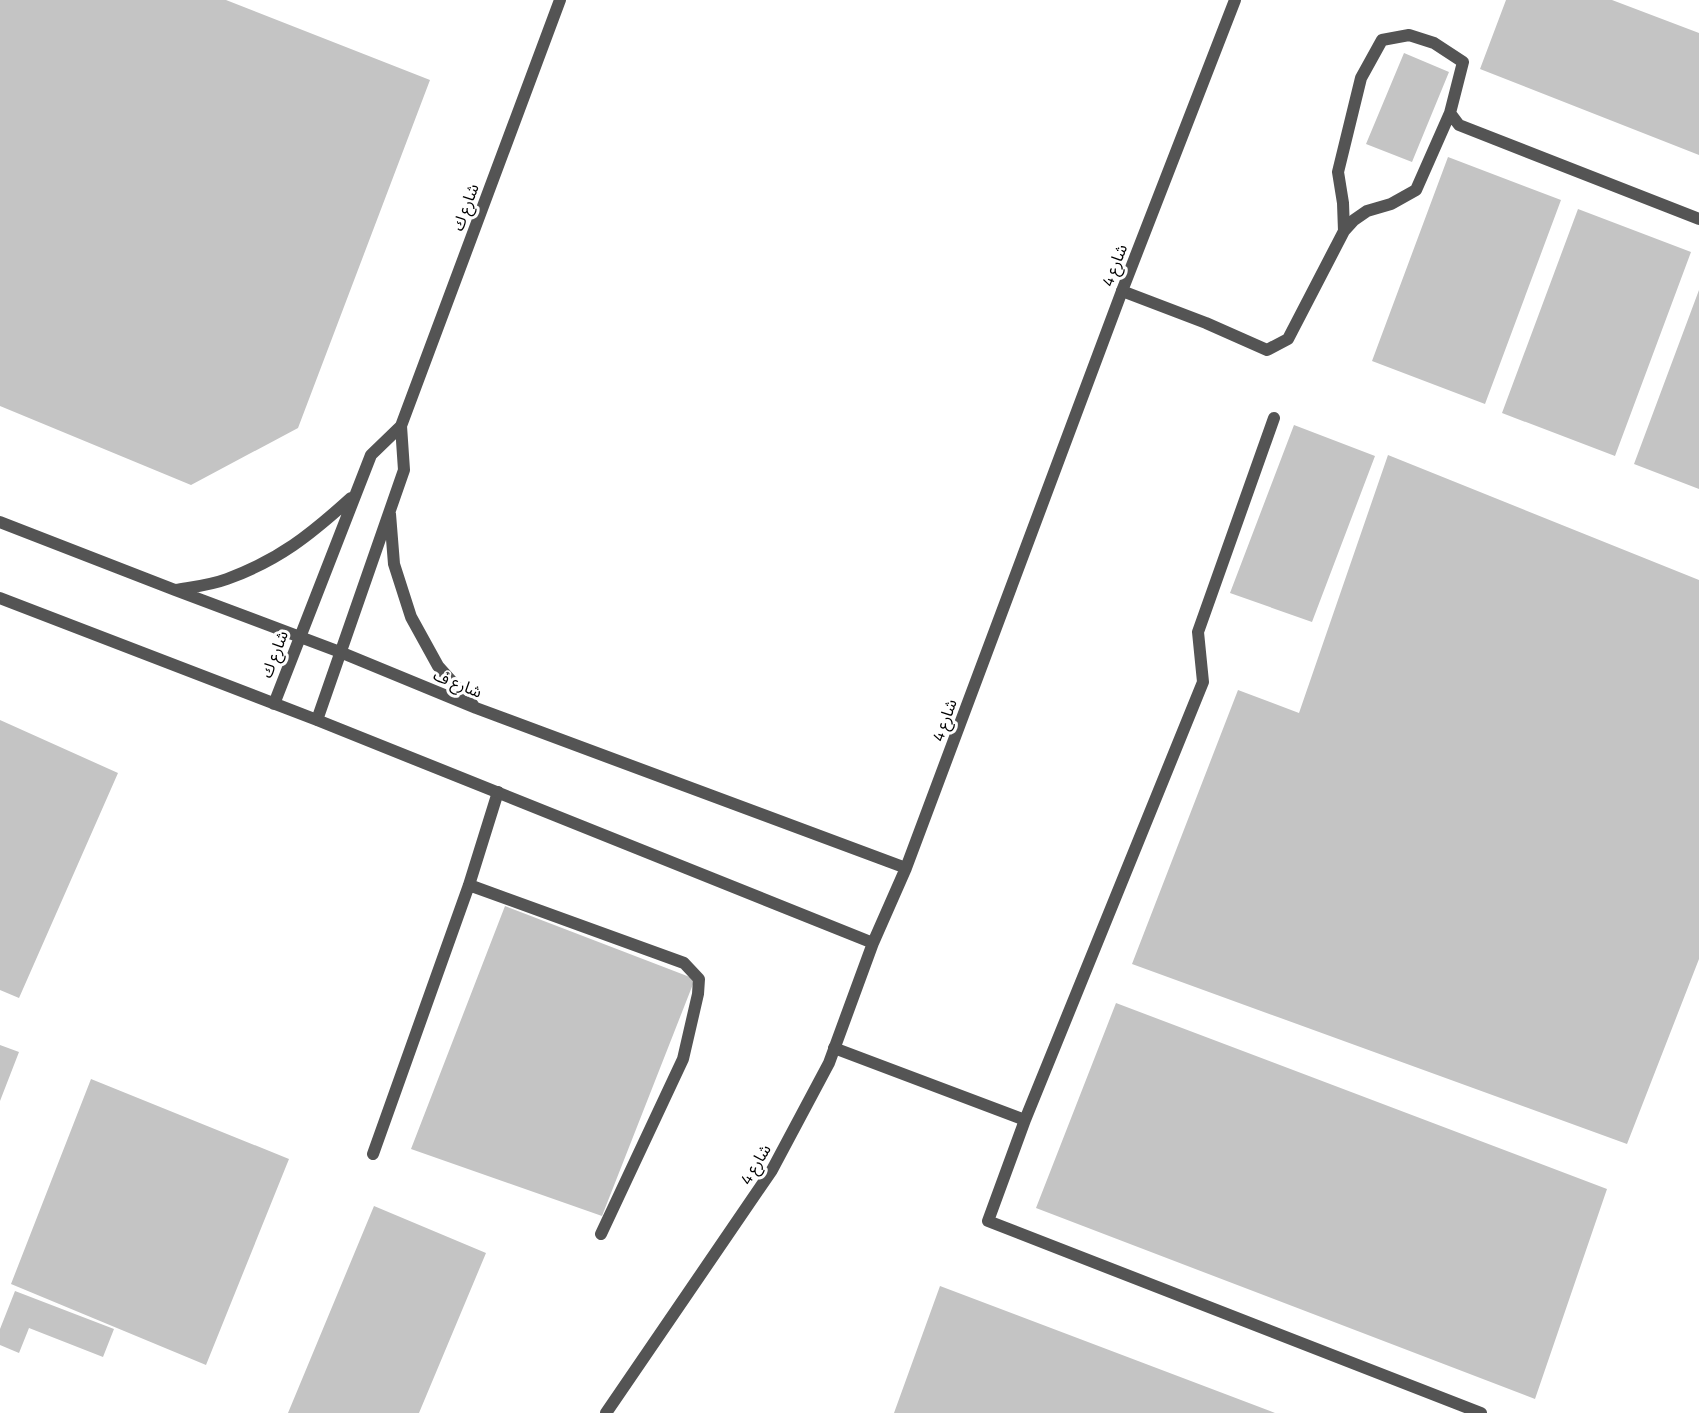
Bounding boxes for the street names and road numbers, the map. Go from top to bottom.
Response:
street label: شارع ك [445,180,486,234]
street label: شارع 4 [1095,240,1134,290]
street label: شارع ك [254,627,295,681]
street label: شارع ف [430,662,486,705]
street label: شارع 4 [925,695,964,745]
street label: شارع 4 [733,1139,777,1189]

